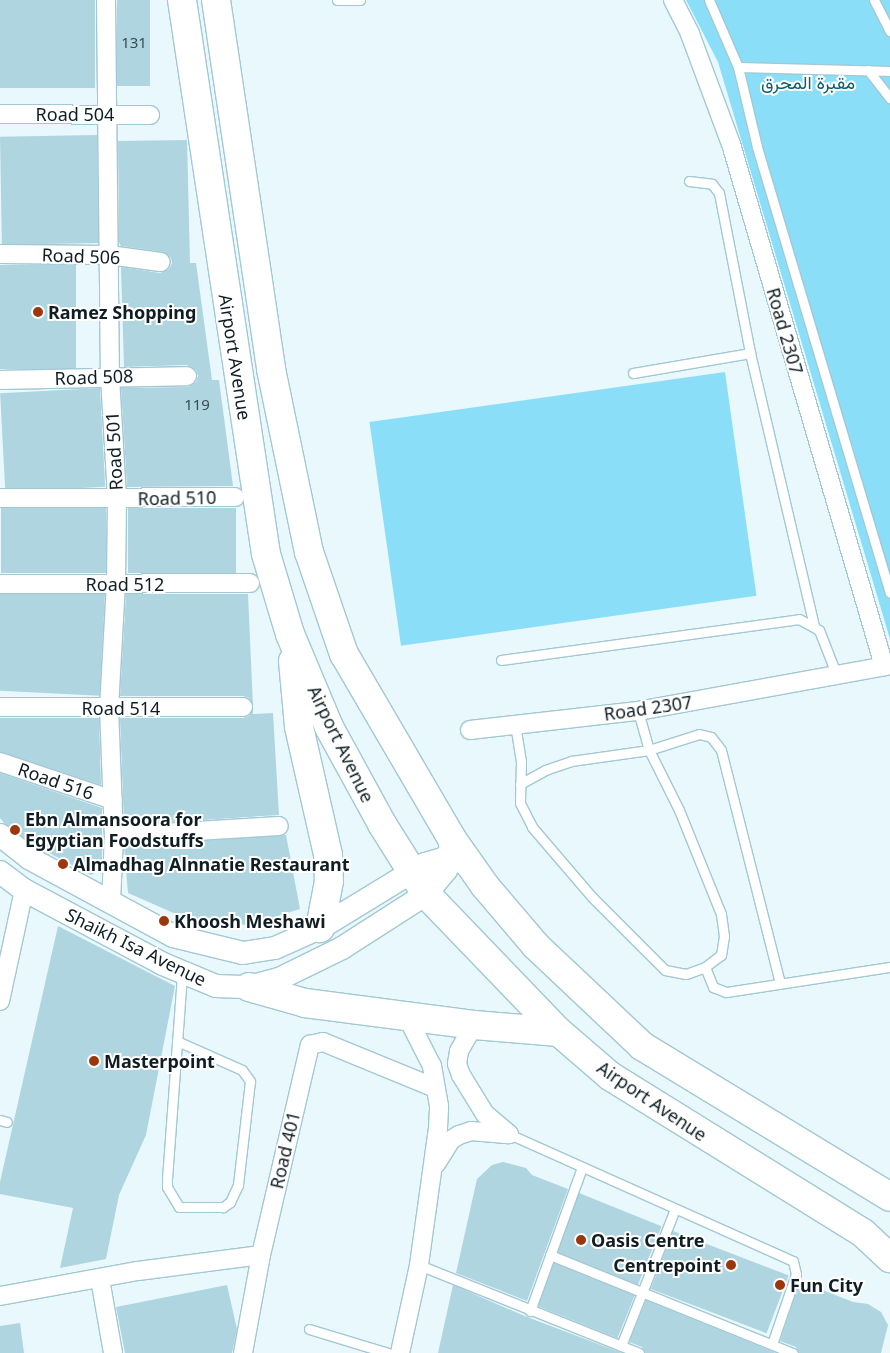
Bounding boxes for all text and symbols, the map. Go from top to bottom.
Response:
house number: 131 [121,34,147,52]
park label: مقبرة المحرق [761,71,855,93]
street label: Road 504 [36,103,114,125]
street label: Road 506 [41,244,121,268]
street label: Road 2307 [762,285,808,377]
street label: Airport Avenue [214,292,256,422]
place label: Ramez Shopping [48,301,196,323]
marker: Ramez Shopping [32,306,44,318]
street label: Road 508 [54,365,134,389]
house number: 119 [184,396,210,414]
street label: Road 501 [101,411,127,491]
street label: Road 510 [137,487,217,509]
street label: Road 512 [86,573,164,595]
street label: Airport Avenue [303,682,379,806]
street label: Road 2307 [602,691,694,725]
street label: Road 514 [82,697,160,719]
street label: Road 516 [15,758,97,804]
place label: Ebn Almansoora for Egyptian Foodstuffs [25,809,204,852]
marker: Ebn Almansoora for Egyptian Foodstuffs [9,824,21,836]
place label: Almadhag Alnnatie Restaurant [73,853,350,875]
marker: Almadhag Alnnatie Restaurant [57,858,69,870]
street label: Shaikh Isa Avenue [62,904,210,990]
place label: Khoosh Meshawi [174,910,326,932]
marker: Khoosh Meshawi [158,915,170,927]
place label: Masterpoint [104,1050,215,1072]
marker: Masterpoint [88,1055,100,1067]
street label: Airport Avenue [593,1056,711,1146]
street label: Road 401 [266,1109,304,1191]
place label: Oasis Centre [591,1229,704,1251]
marker: Oasis Centre [575,1234,587,1246]
place label: Centrepoint [613,1254,721,1276]
marker: Centrepoint [725,1259,737,1271]
place label: Fun City [790,1274,863,1296]
marker: Fun City [774,1279,786,1291]

